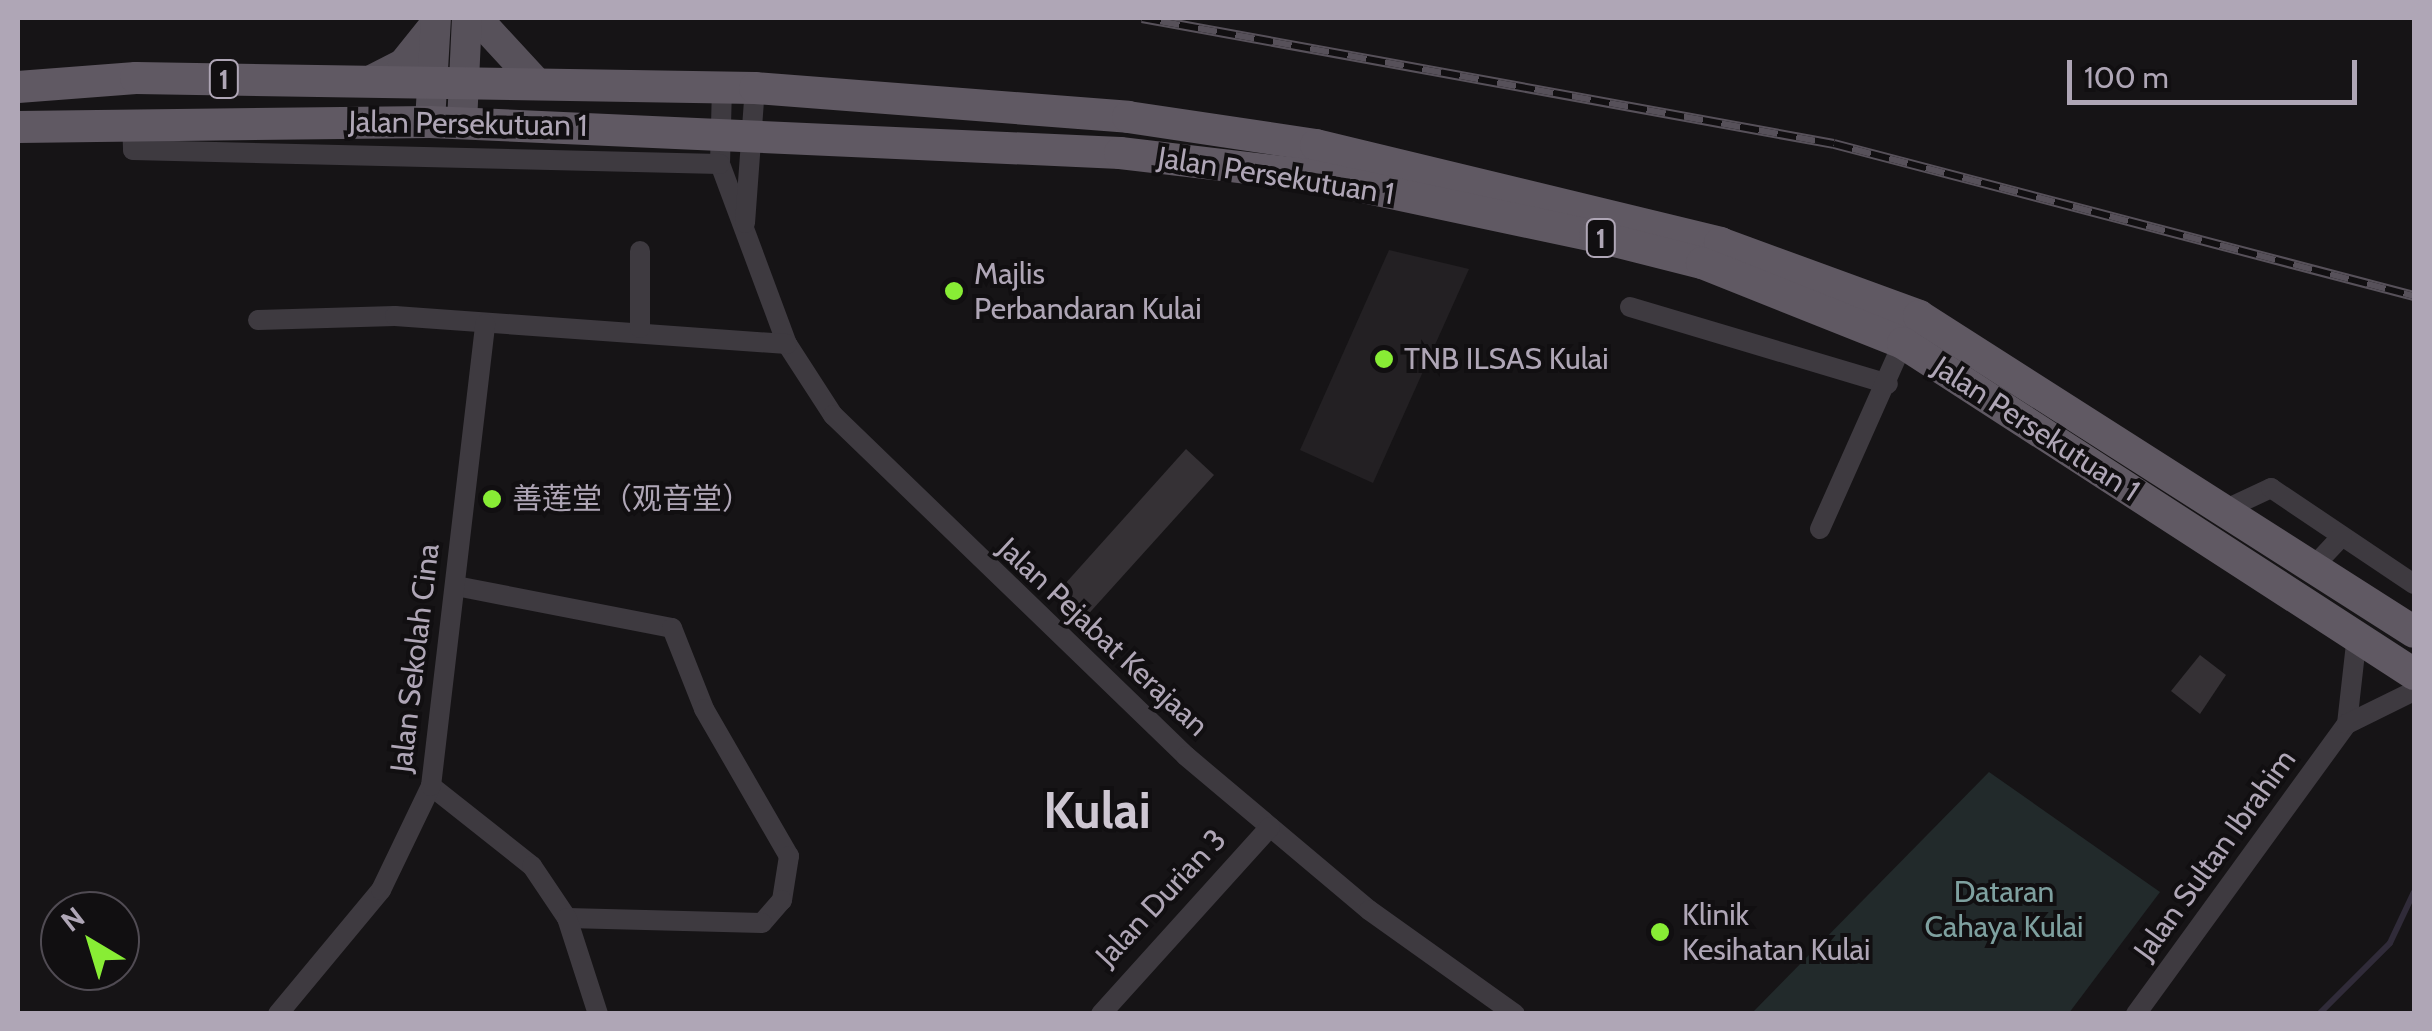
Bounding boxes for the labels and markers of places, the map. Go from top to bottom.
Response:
place label: Majlis Perbandaran Kulai [974,256,1201,326]
marker: Majlis Perbandaran Kulai [943,280,965,302]
place label: TNB ILSAS Kulai [1404,341,1609,377]
marker: TNB ILSAS Kulai [1373,348,1395,370]
place label: 善莲堂（观音堂） [512,481,752,517]
marker: 善莲堂（观音堂） [481,488,503,510]
place label: Klinik Kesihatan Kulai [1682,897,1870,968]
marker: Klinik Kesihatan Kulai [1647,919,1673,945]

